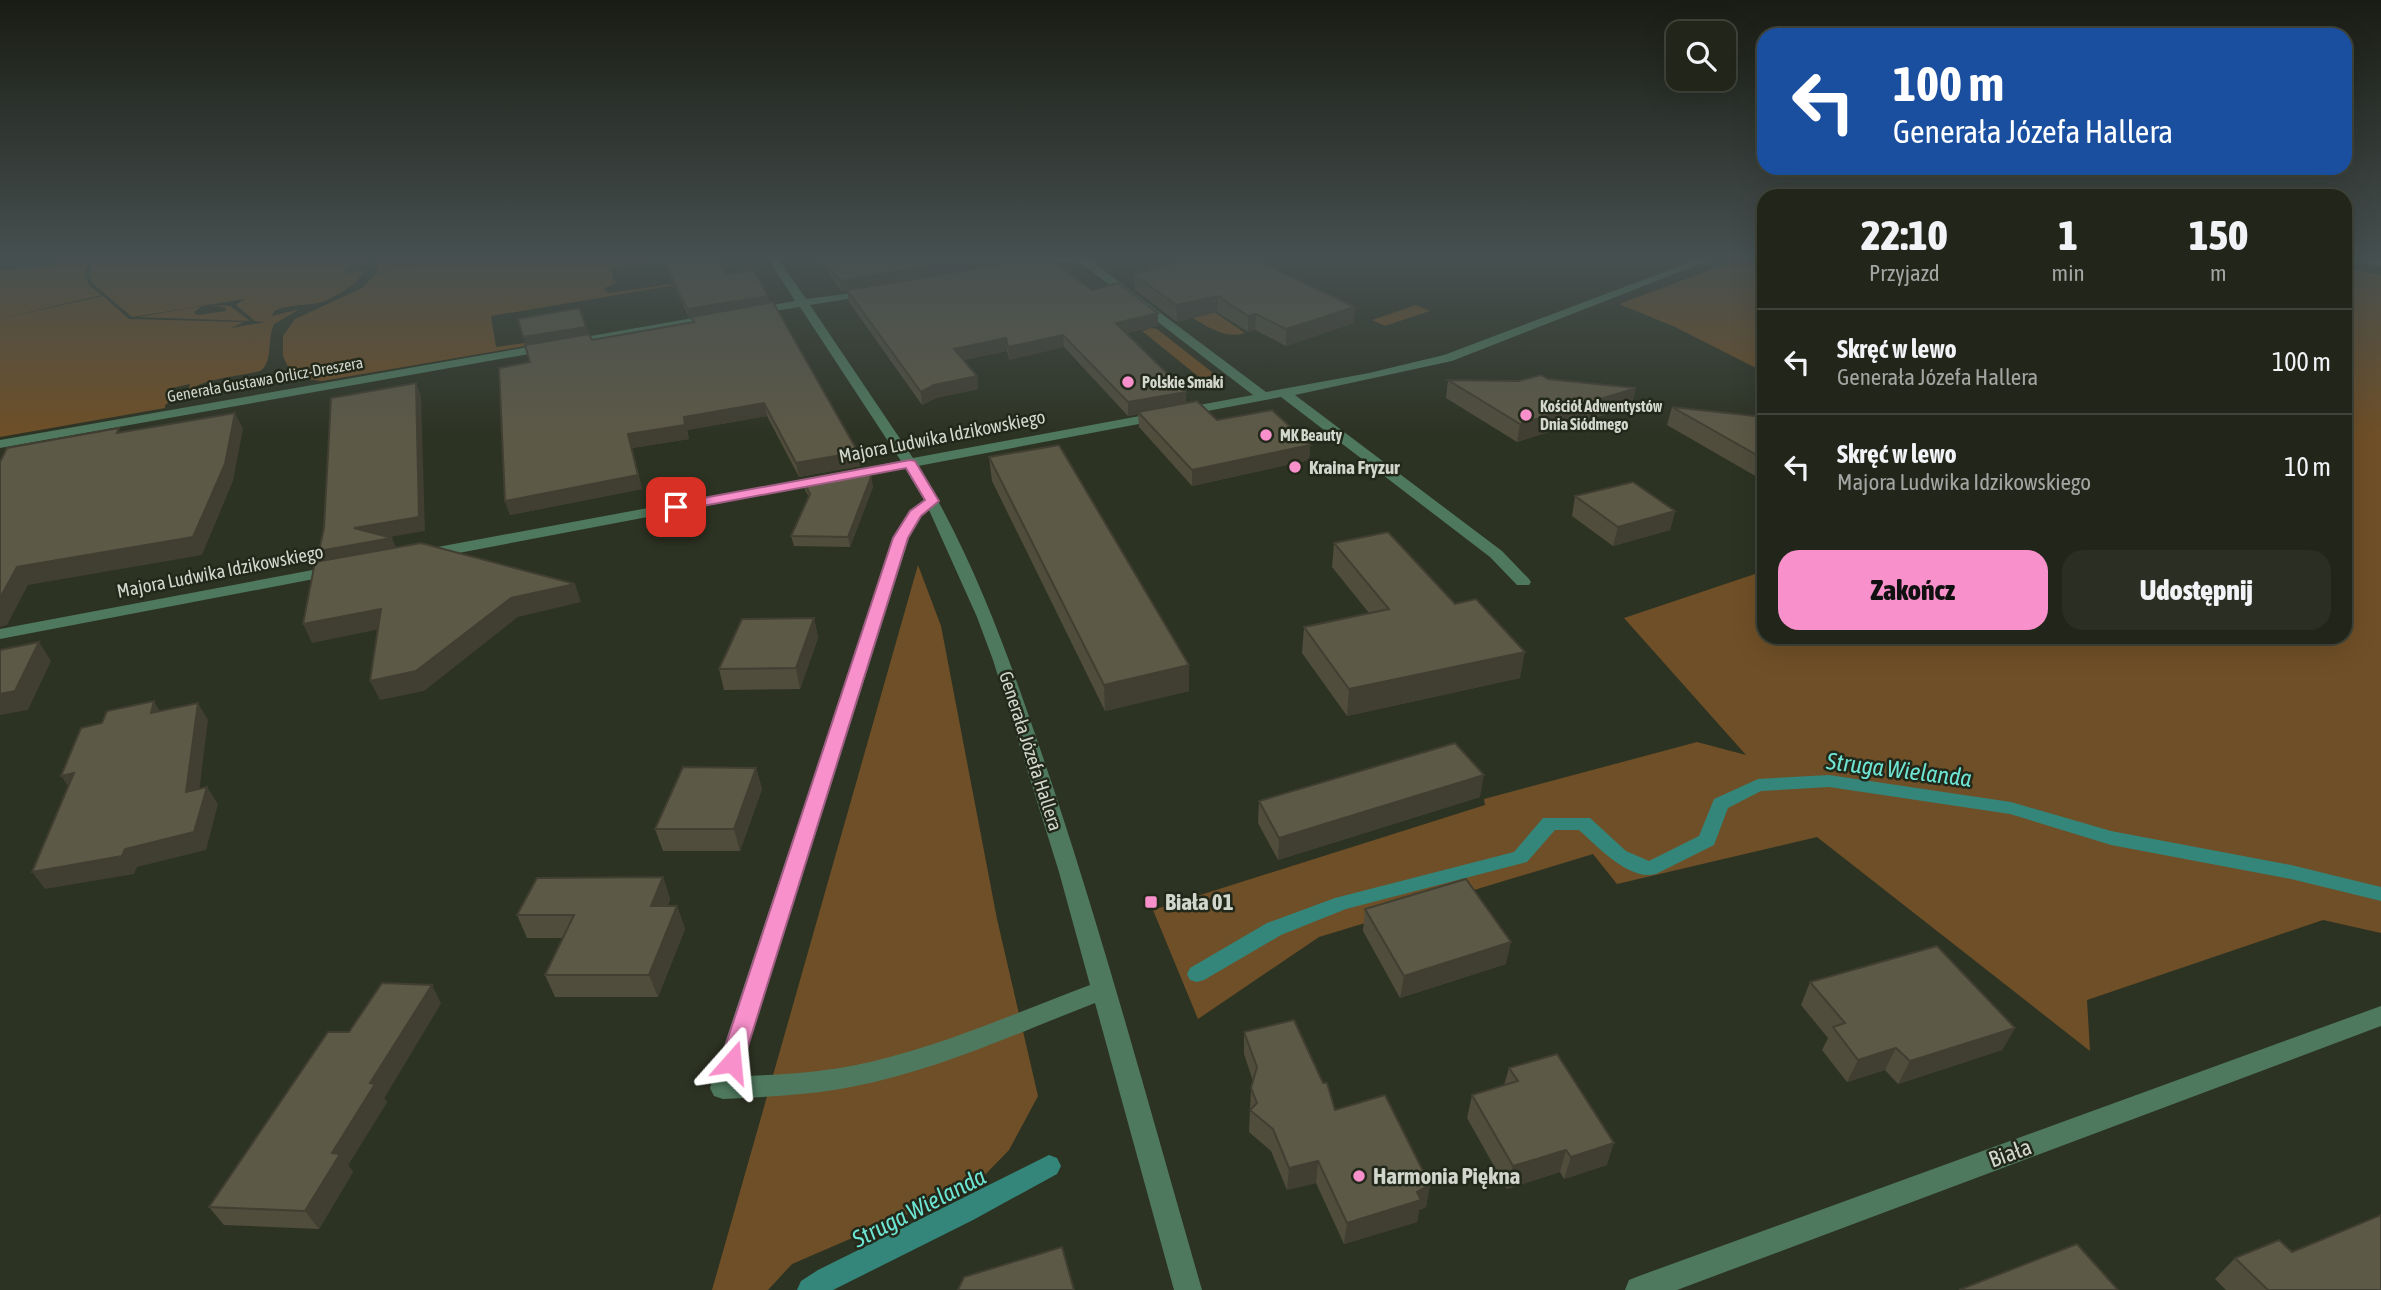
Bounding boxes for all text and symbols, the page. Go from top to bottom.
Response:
map controls [1666,21,1736,91]
button: search [1666,21,1736,91]
text: 100 m [1893,55,2004,111]
icon: left [1778,56,1869,147]
text: Generała Józefa Hallera [1893,113,2173,150]
text: 22:10 [1861,211,1948,259]
text: 1 [2058,211,2078,259]
text: 150 [2189,211,2248,259]
text: Przyjazd [1869,260,1940,286]
text: min [2052,260,2085,286]
text: m [2210,260,2227,286]
text: Skręć w lewo [1837,334,1957,364]
icon: left [1778,343,1816,381]
text: 100 m [2272,347,2331,377]
street label: Generała Gustawa Orlicz-Dreszera [166,353,364,405]
text: Generała Józefa Hallera [1837,364,2038,390]
place label: Polskie Smaki [1142,373,1224,391]
marker: Polskie Smaki [1120,374,1136,390]
place label: Kościół Adwentystów Dnia Siódmego [1540,397,1663,433]
street label: Majora Ludwika Idzikowskiego [837,405,1047,467]
marker: Kościół Adwentystów Dnia Siódmego [1518,407,1534,423]
place label: MK Beauty [1280,426,1342,444]
marker: MK Beauty [1258,427,1274,443]
text: Skręć w lewo [1837,439,1957,469]
icon: left [1778,448,1816,486]
text: 10 m [2284,452,2331,482]
place label: Kraina Fryzur [1309,456,1400,478]
marker: Kraina Fryzur [1287,459,1303,475]
text: Majora Ludwika Idzikowskiego [1837,469,2091,495]
pin [646,477,706,537]
icon: arrive [657,488,695,526]
street label: Majora Ludwika Idzikowskiego [115,540,325,602]
button: Zakończ [1778,550,2048,630]
button: Udostępnij [2062,550,2331,630]
street label: Generała Józefa Hallera [995,669,1067,833]
water label: Struga Wielanda [1824,747,1973,792]
place label: Biała 01 [1165,889,1234,915]
marker: Biała 01 [1143,894,1159,910]
position arrow [695,1025,769,1099]
street label: Biała [1985,1133,2035,1173]
water label: Struga Wielanda [847,1162,990,1253]
place label: Harmonia Piękna [1373,1163,1521,1189]
marker: Harmonia Piękna [1351,1168,1367,1184]

